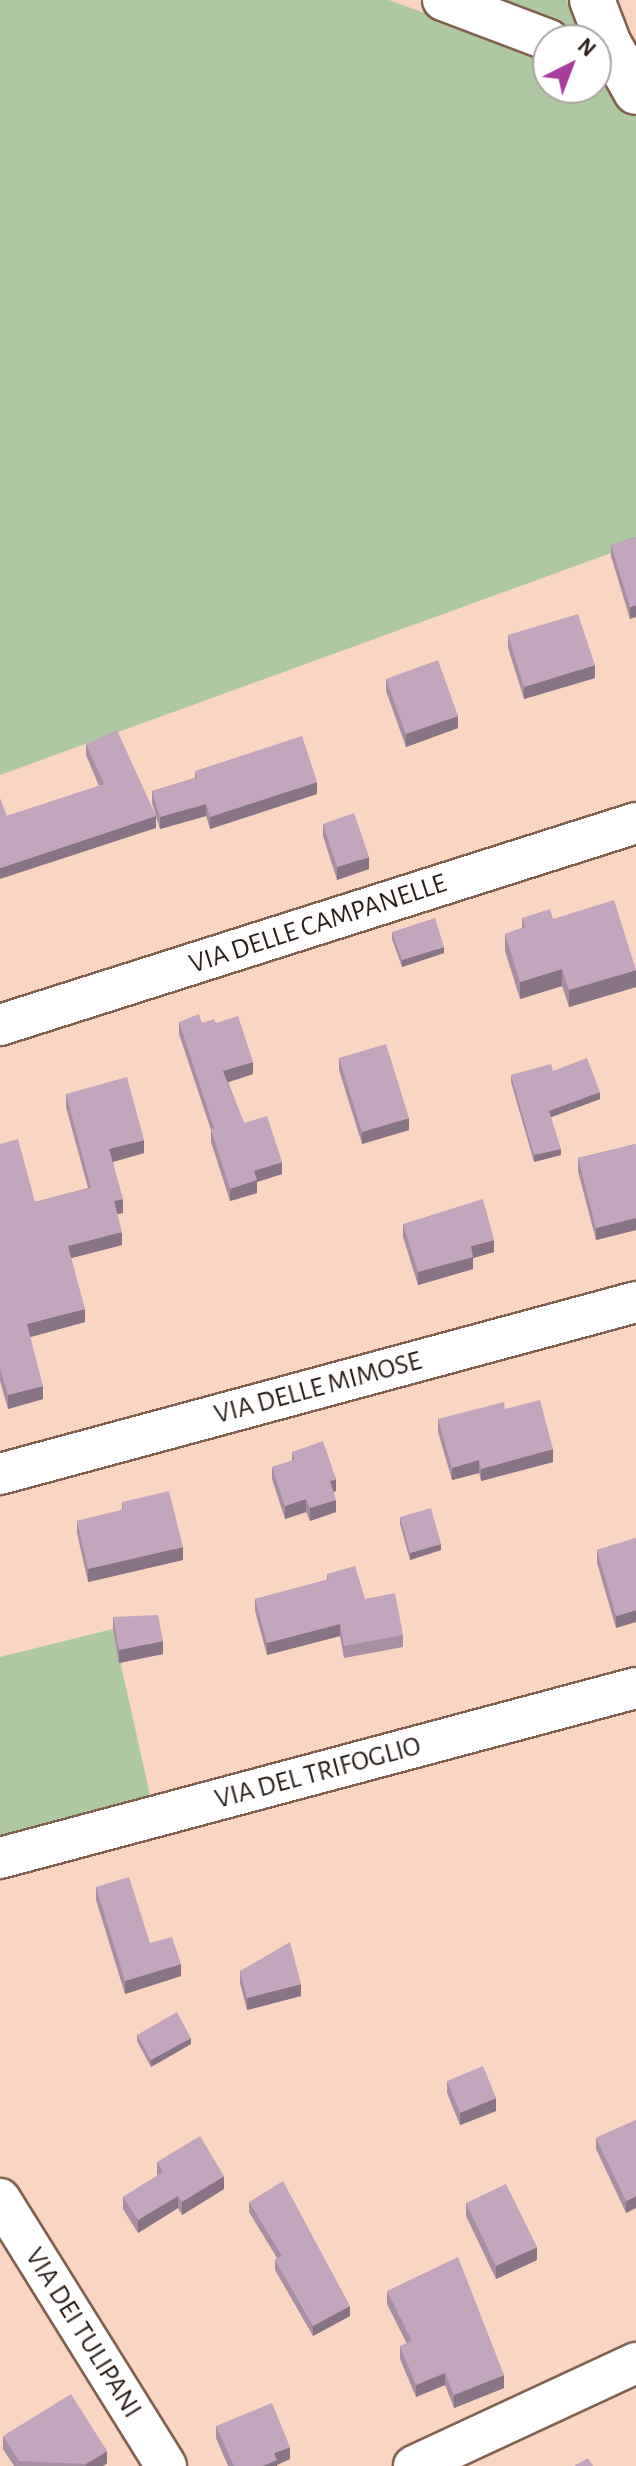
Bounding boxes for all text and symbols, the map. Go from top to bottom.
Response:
north arrow [532,24,612,104]
text: N [574,34,600,61]
street label: VIA DELLE CAMPANELLE [185,867,451,981]
street label: VIA DELLE MIMOSE [211,1344,425,1432]
street label: VIA DEL TRIFOGLIO [211,1729,425,1817]
street label: VIA DEI TULIPANI [17,2242,149,2424]

